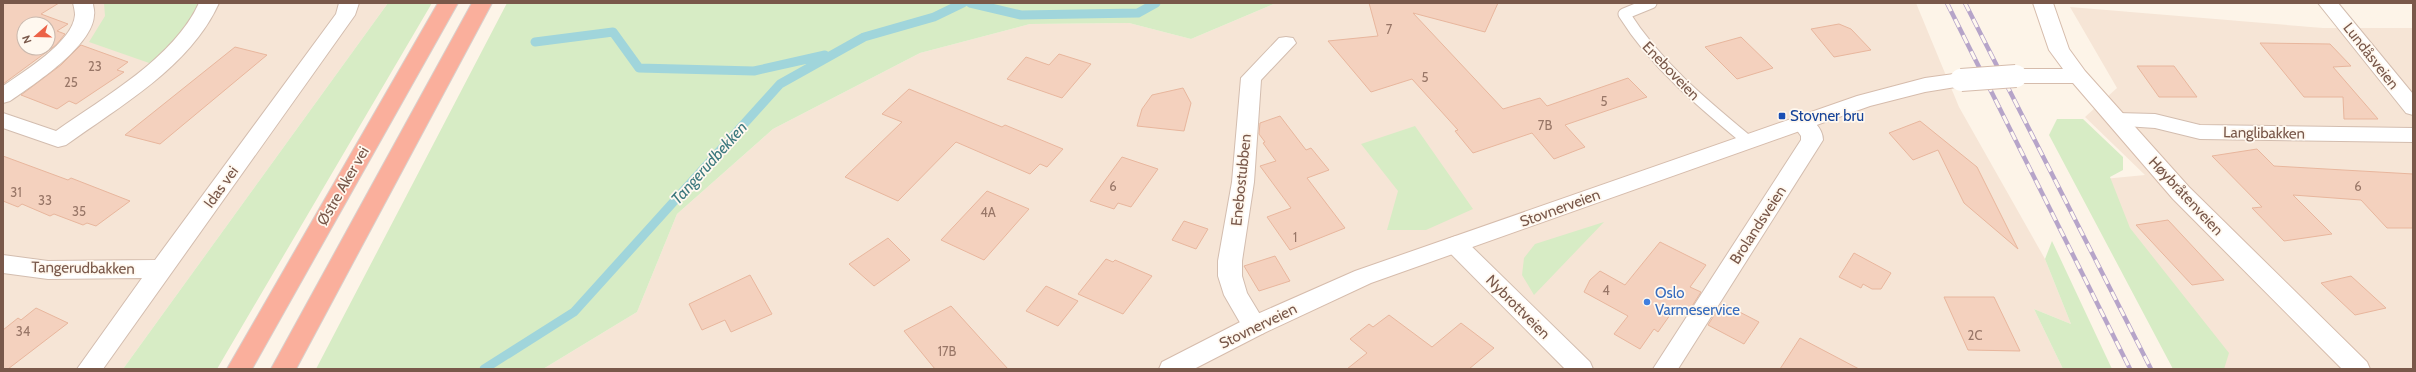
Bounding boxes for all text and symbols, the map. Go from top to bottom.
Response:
north arrow [16,16,56,56]
street label: Lundåsveien [2339,19,2403,93]
house number: 7 [1386,21,1393,37]
text: N [19,33,35,45]
street label: Eneboveien [1639,38,1703,104]
house number: 23 [88,58,102,74]
house number: 5 [1421,69,1429,85]
house number: 25 [64,74,78,90]
house number: 5 [1600,93,1608,109]
place label: Stovner bru [1790,107,1864,125]
marker: Stovner bru [1777,111,1787,121]
house number: 7B [1538,117,1552,133]
water label: Tangerudbekken [667,118,751,208]
street label: Langlibakken [2223,123,2305,143]
street label: Enebostubben [1227,133,1255,227]
street label: Østre Aker vei [313,143,373,229]
street label: Høybråtenveien [2145,153,2227,239]
street label: Idas vei [200,163,242,211]
house number: 6 [1109,178,1117,194]
house number: 6 [2354,178,2362,194]
street label: Brolandsveien [1726,183,1790,267]
house number: 31 [10,184,22,200]
street label: Stovnerveien [1517,185,1603,231]
house number: 33 [38,192,52,208]
house number: 35 [72,203,86,219]
house number: 4A [980,204,996,220]
house number: 1 [1293,229,1297,245]
street label: Tangerudbakken [31,258,135,278]
street label: Nybrottveien [1482,271,1554,343]
house number: 4 [1602,282,1610,298]
place label: Oslo Varmeservice [1655,284,1740,319]
marker: Oslo Varmeservice [1642,297,1652,307]
street label: Stovnerveien [1216,299,1300,353]
house number: 34 [16,323,31,339]
house number: 2C [1968,327,1982,343]
house number: 17B [938,343,957,359]

